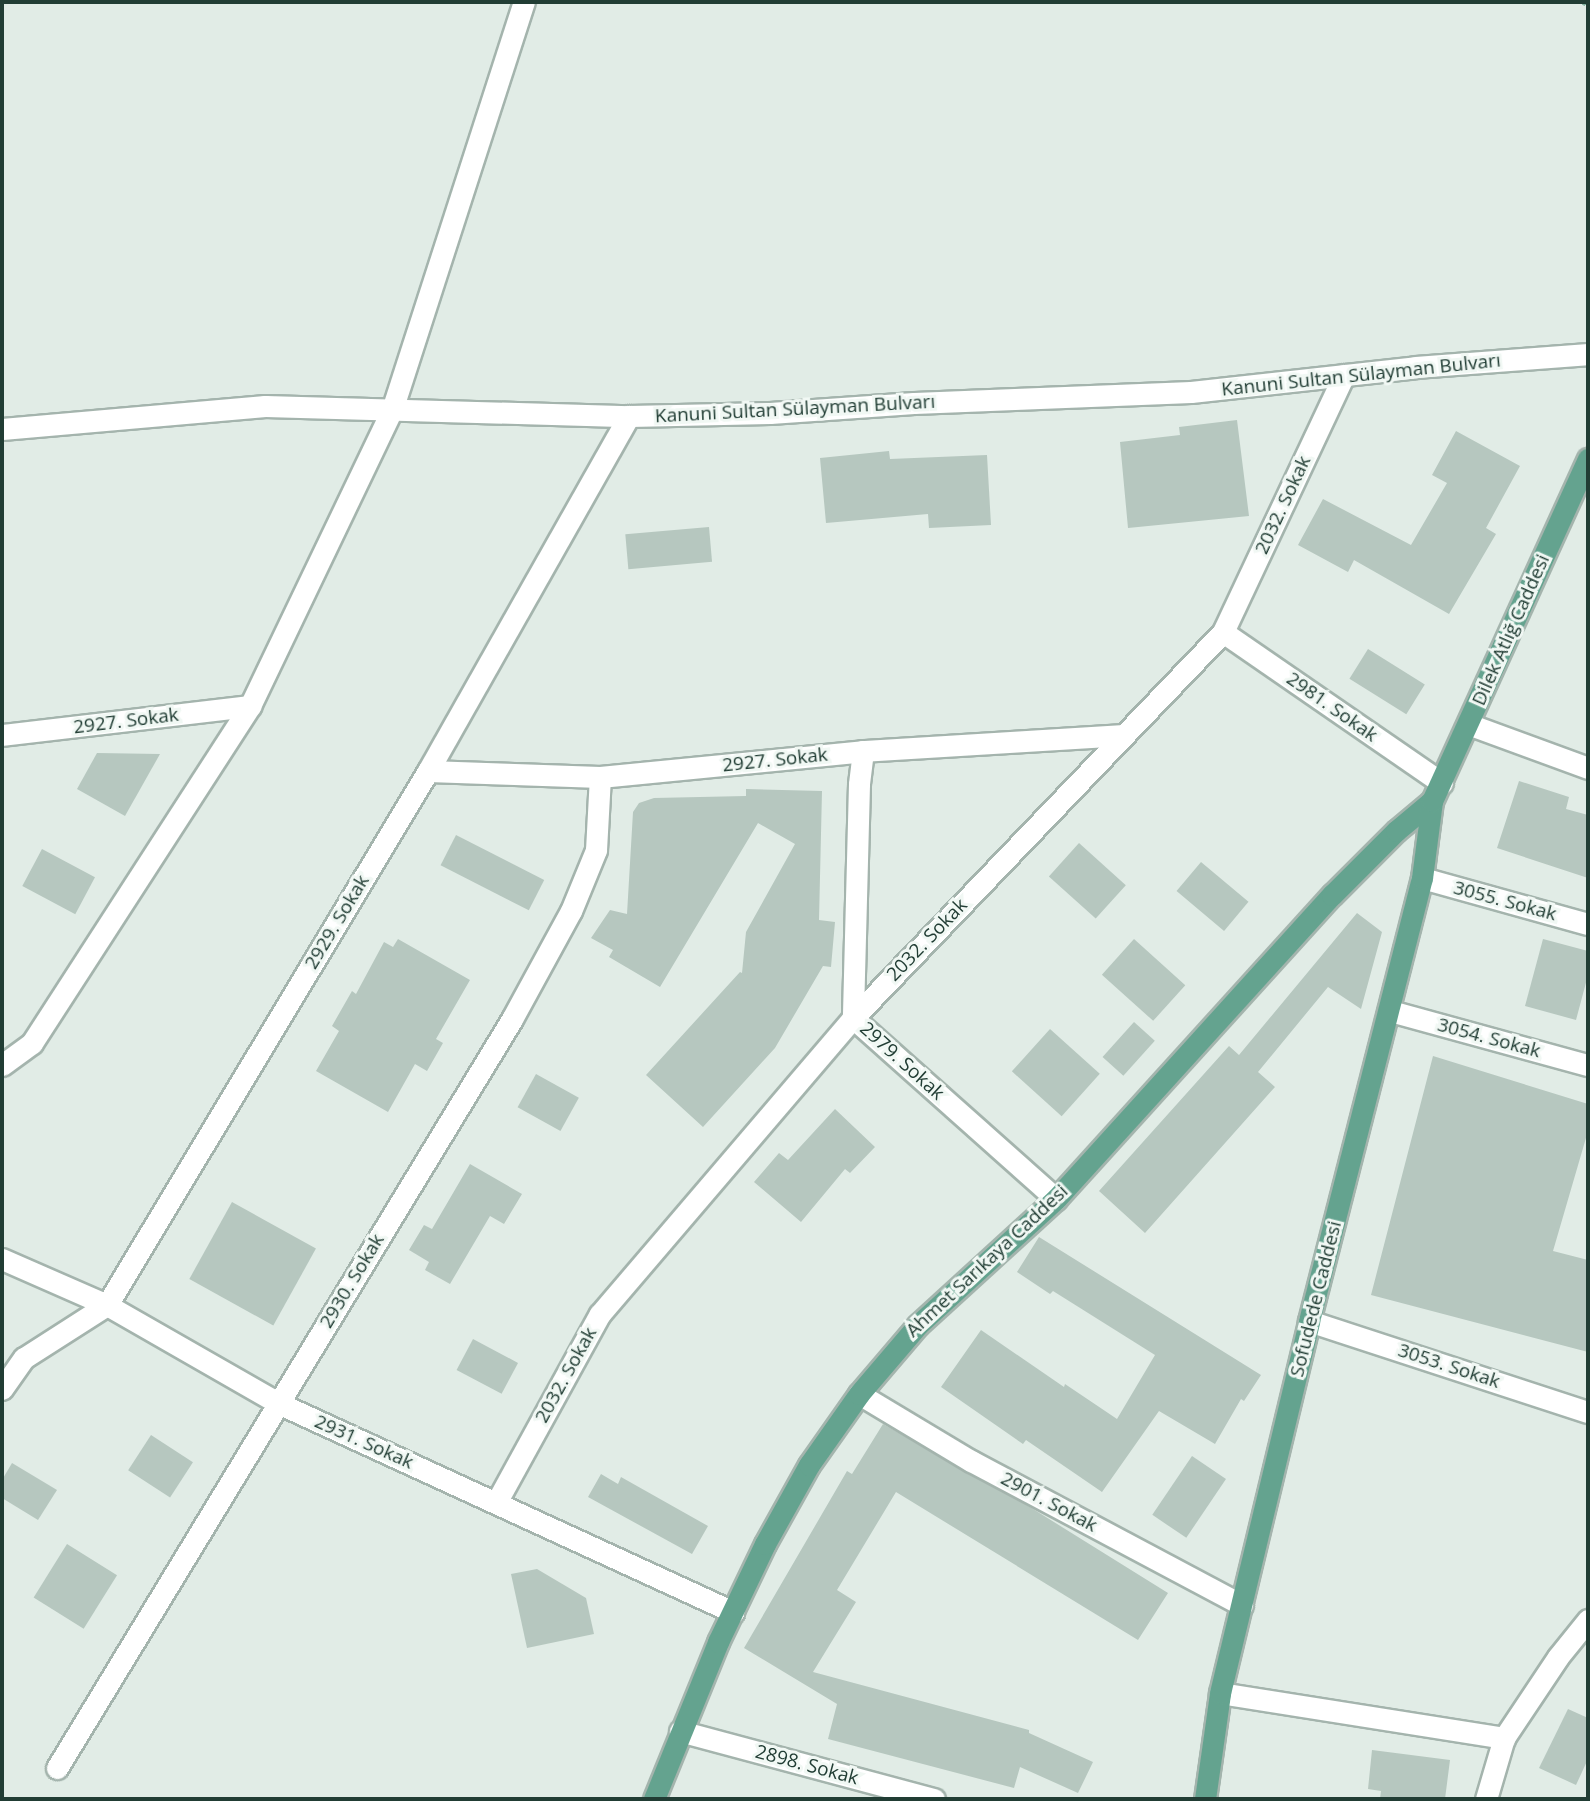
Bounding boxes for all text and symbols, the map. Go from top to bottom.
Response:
street label: Kanuni Sultan Sülayman Bulvarı [1220,349,1502,401]
street label: Kanuni Sultan Sülayman Bulvarı [654,390,936,428]
street label: 2032. Sokak [1250,452,1316,558]
street label: Dilek Atlığ Caddesi [1467,551,1555,709]
street label: 2981. Sokak [1282,667,1382,747]
street label: 2927. Sokak [72,703,180,739]
street label: 2927. Sokak [721,743,829,777]
street label: 2929. Sokak [300,871,374,973]
street label: 3055. Sokak [1451,876,1559,926]
street label: 2032. Sokak [882,894,972,986]
street label: 3054. Sokak [1435,1013,1543,1063]
street label: 2979. Sokak [855,1017,949,1105]
street label: Ahmet Sarıkaya Caddesi [901,1180,1073,1342]
street label: Sofudede Caddesi [1286,1219,1346,1379]
street label: 2930. Sokak [315,1230,389,1332]
street label: 2032. Sokak [530,1323,602,1427]
street label: 3053. Sokak [1395,1339,1503,1393]
street label: 2931. Sokak [311,1410,417,1474]
street label: 2901. Sokak [997,1467,1101,1537]
street label: 2898. Sokak [753,1740,861,1790]

